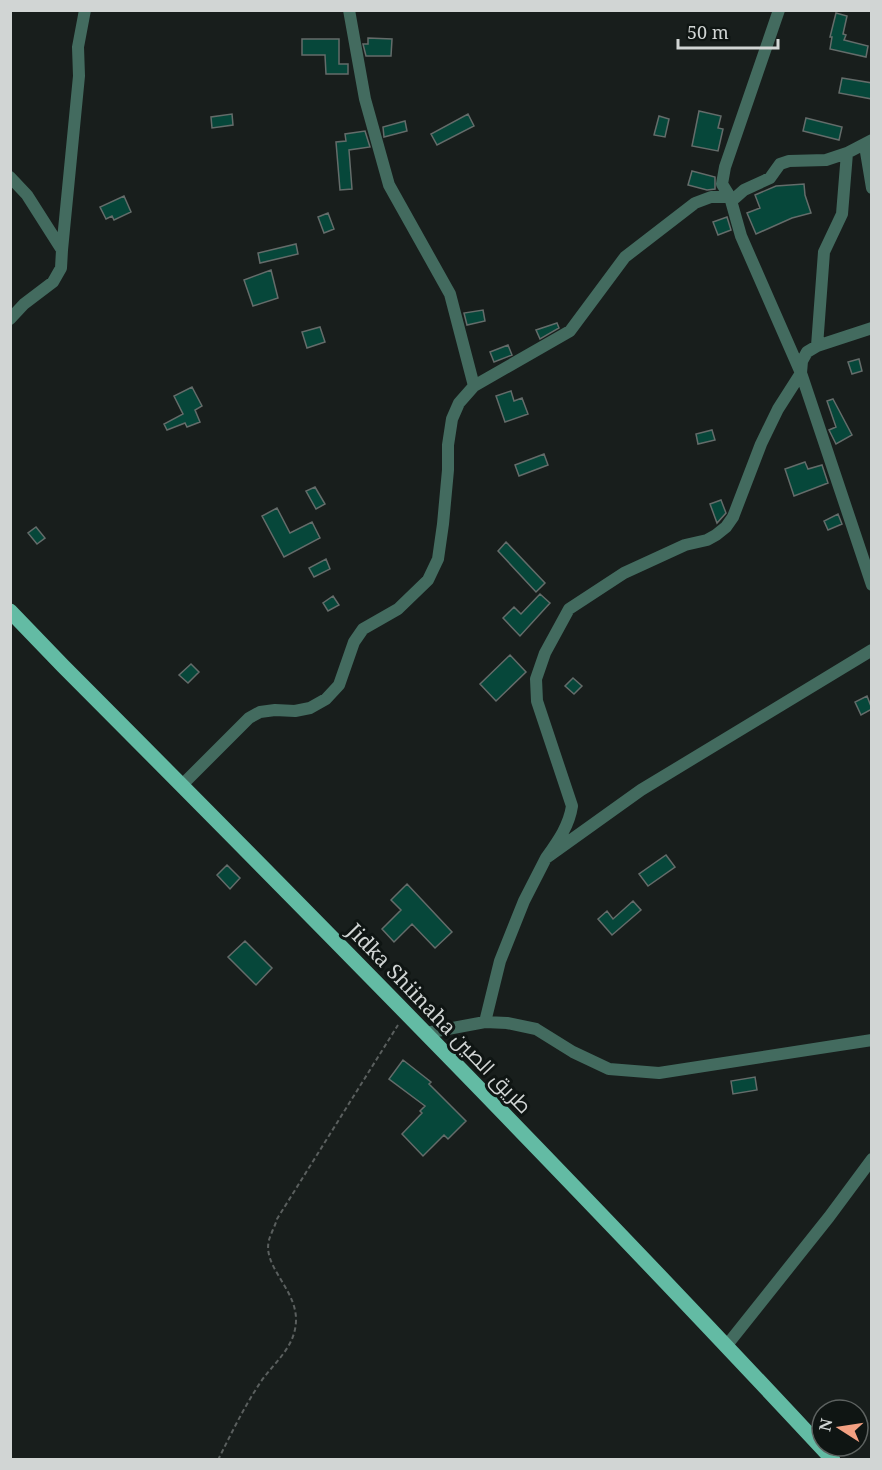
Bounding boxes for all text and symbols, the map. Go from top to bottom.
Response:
scale bar [678,12,778,50]
text: 50 m [687,20,729,44]
street label: Jidka Shiinaha طريق الصين [341,916,538,1119]
north arrow [810,1398,870,1458]
text: N [813,1416,837,1433]

